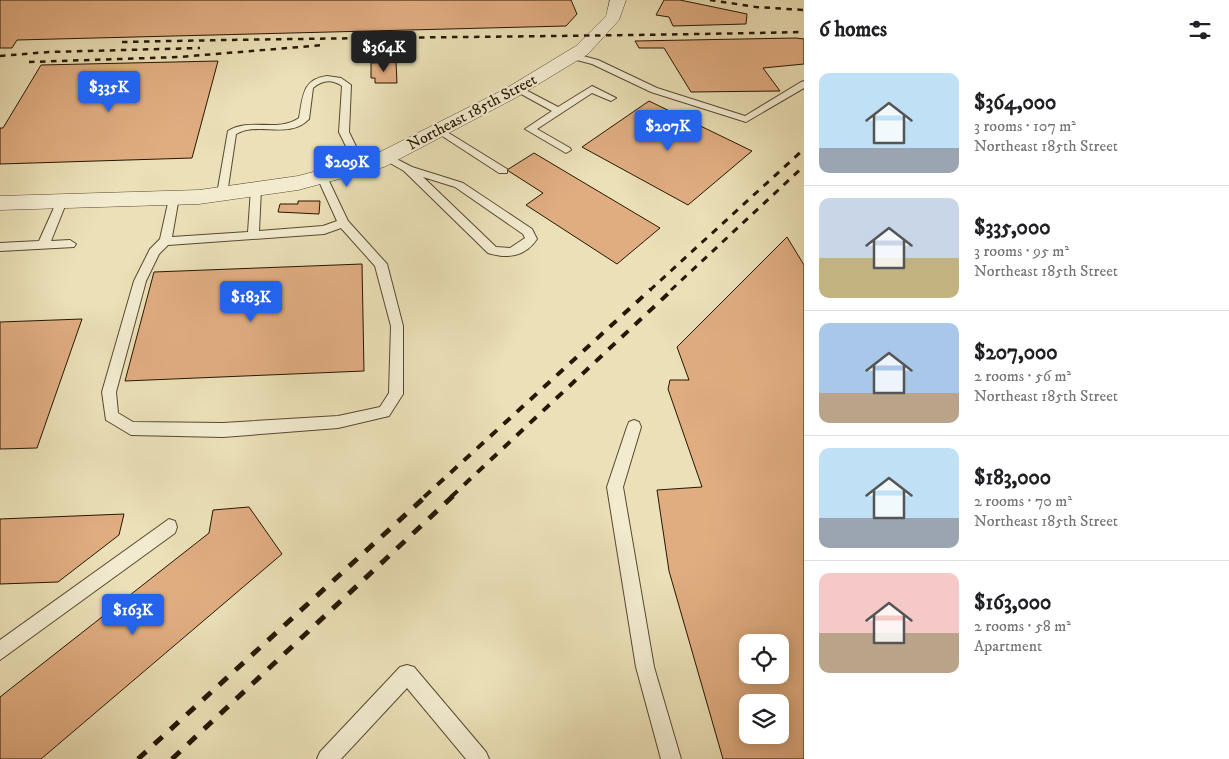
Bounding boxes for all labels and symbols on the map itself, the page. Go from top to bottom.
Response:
pin: $364K [349,30,419,73]
street label: Northeast 185th Street [404,69,540,155]
pin: $335K [74,70,144,113]
pin: $207K [633,110,703,152]
pin: $209K [312,146,382,188]
pin: $183K [216,280,286,323]
pin: $163K [98,594,168,636]

